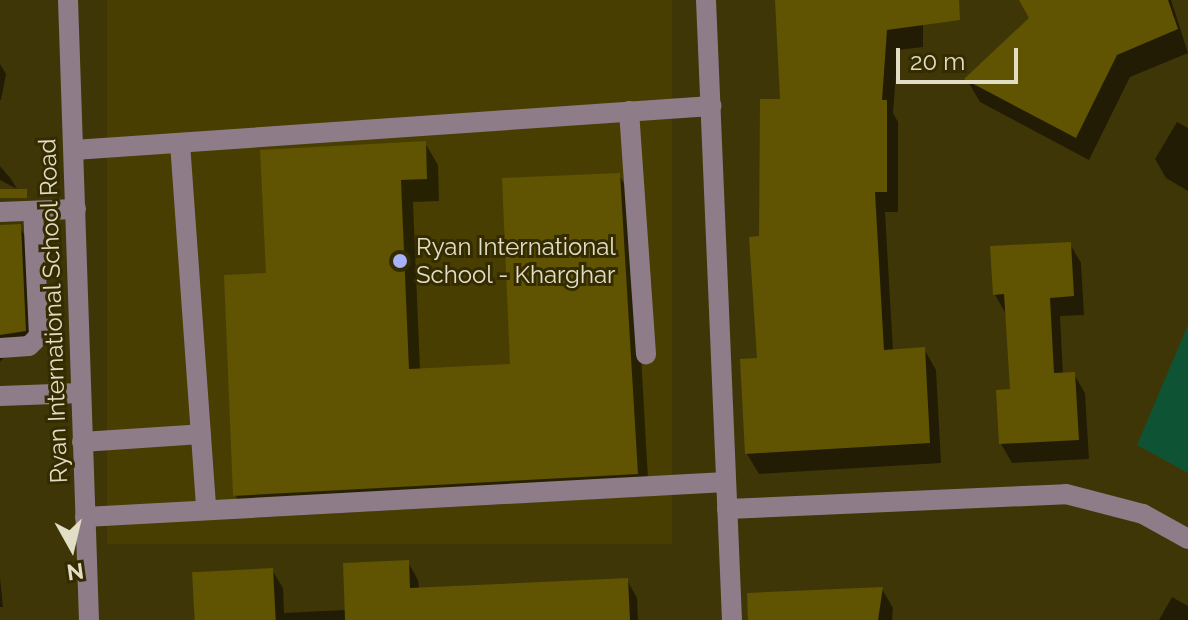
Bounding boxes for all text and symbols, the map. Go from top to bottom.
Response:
scale bar [900,32,1022,82]
text: 20 m [910,47,965,76]
street label: Ryan International School Road [33,137,73,485]
place label: Ryan International School - Kharghar [416,233,616,289]
marker: Ryan International School - Kharghar [391,252,409,270]
north arrow [32,508,112,588]
text: N [65,558,85,586]

